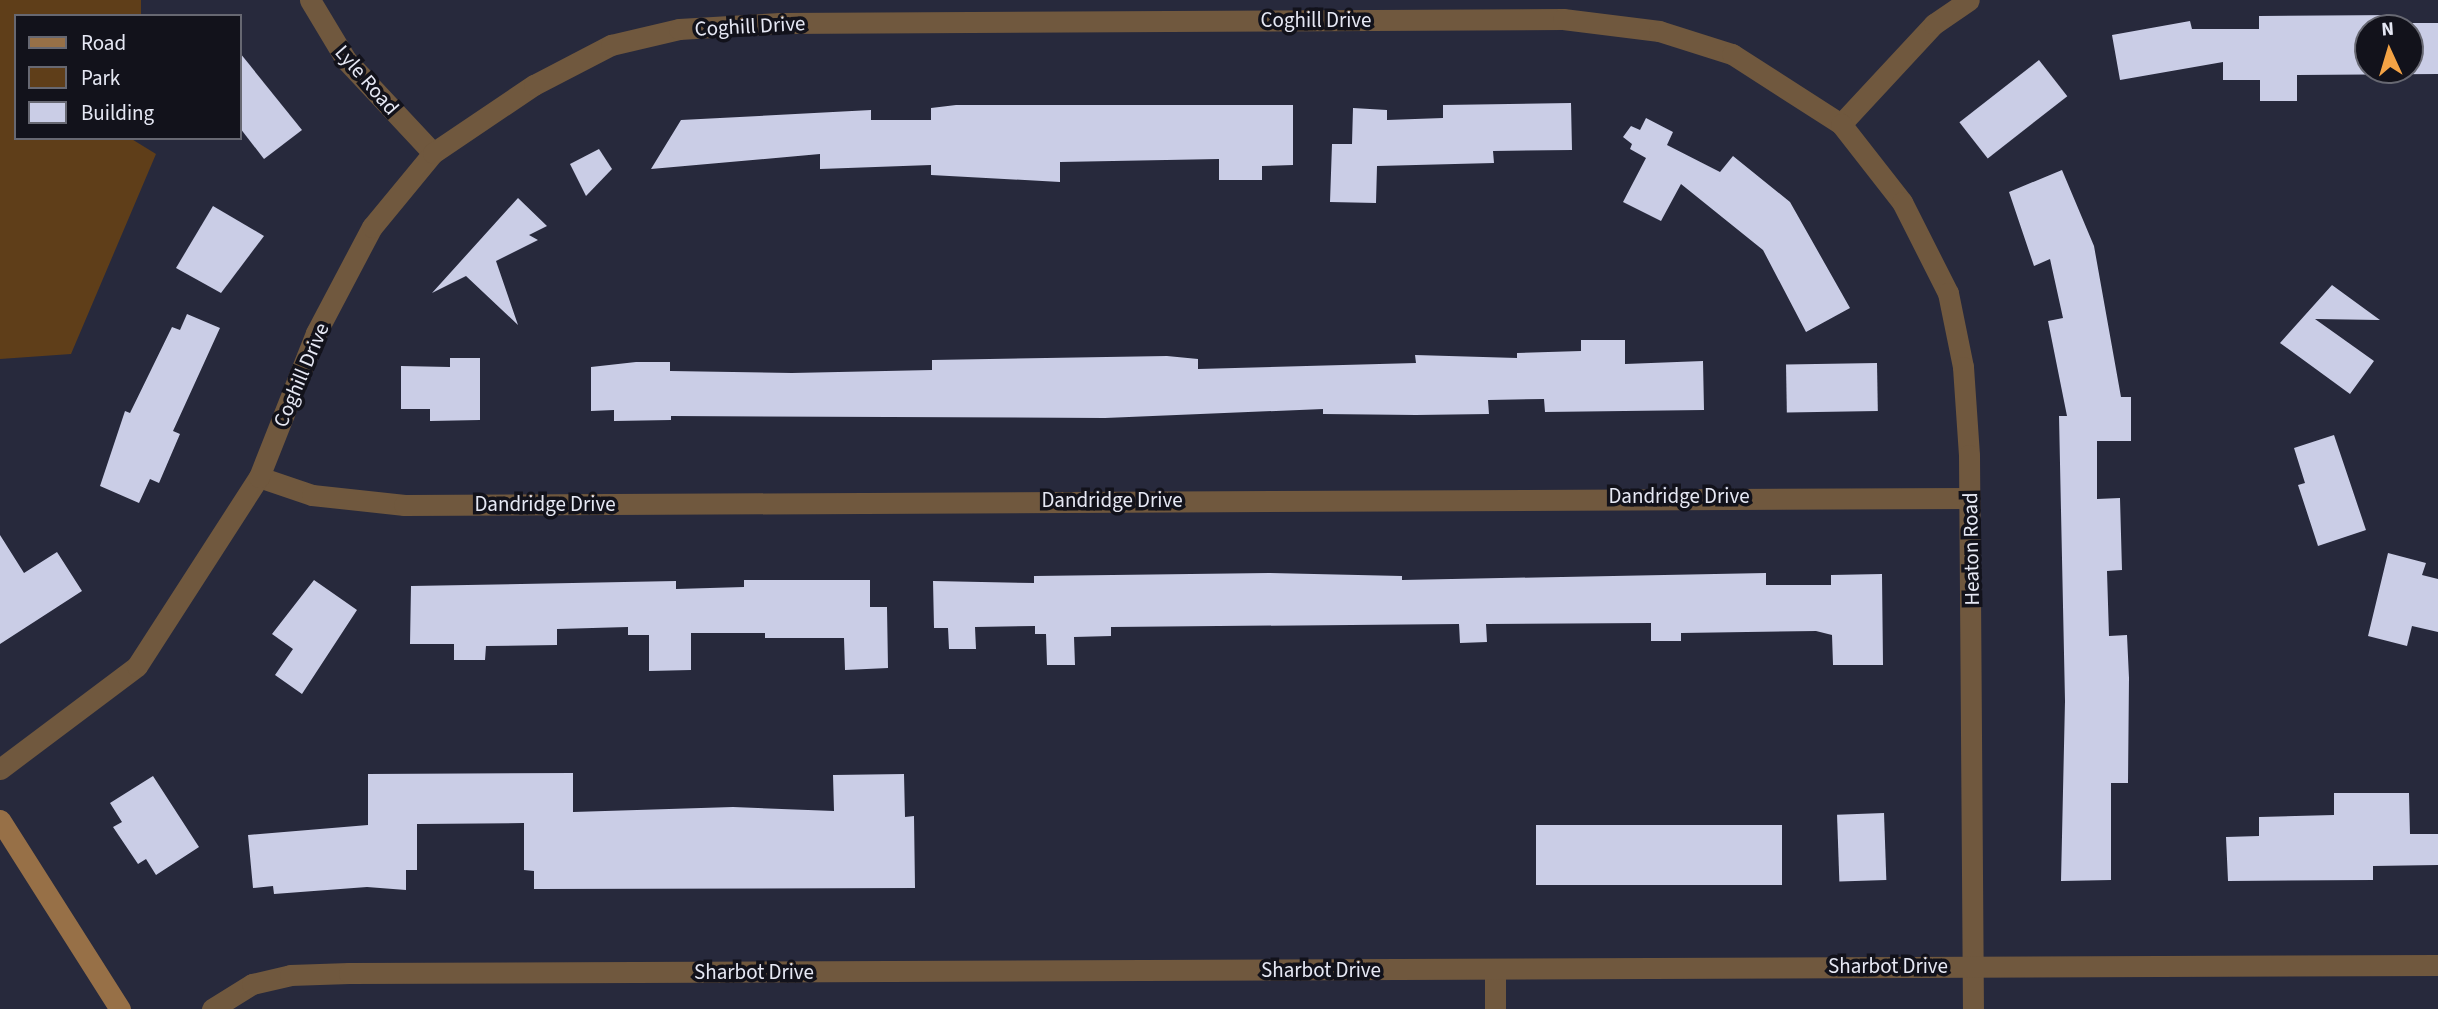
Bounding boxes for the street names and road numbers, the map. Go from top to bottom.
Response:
street label: Coghill Drive [1261,7,1371,33]
street label: Coghill Drive [694,11,806,41]
street label: Lyle Road [330,40,404,120]
street label: Coghill Drive [268,319,334,431]
street label: Dandridge Drive [1608,483,1750,509]
street label: Dandridge Drive [1041,487,1183,513]
street label: Dandridge Drive [474,491,616,517]
street label: Heaton Road [1957,492,1985,606]
street label: Sharbot Drive [1828,953,1948,979]
street label: Sharbot Drive [1261,957,1381,983]
street label: Sharbot Drive [694,959,814,985]

